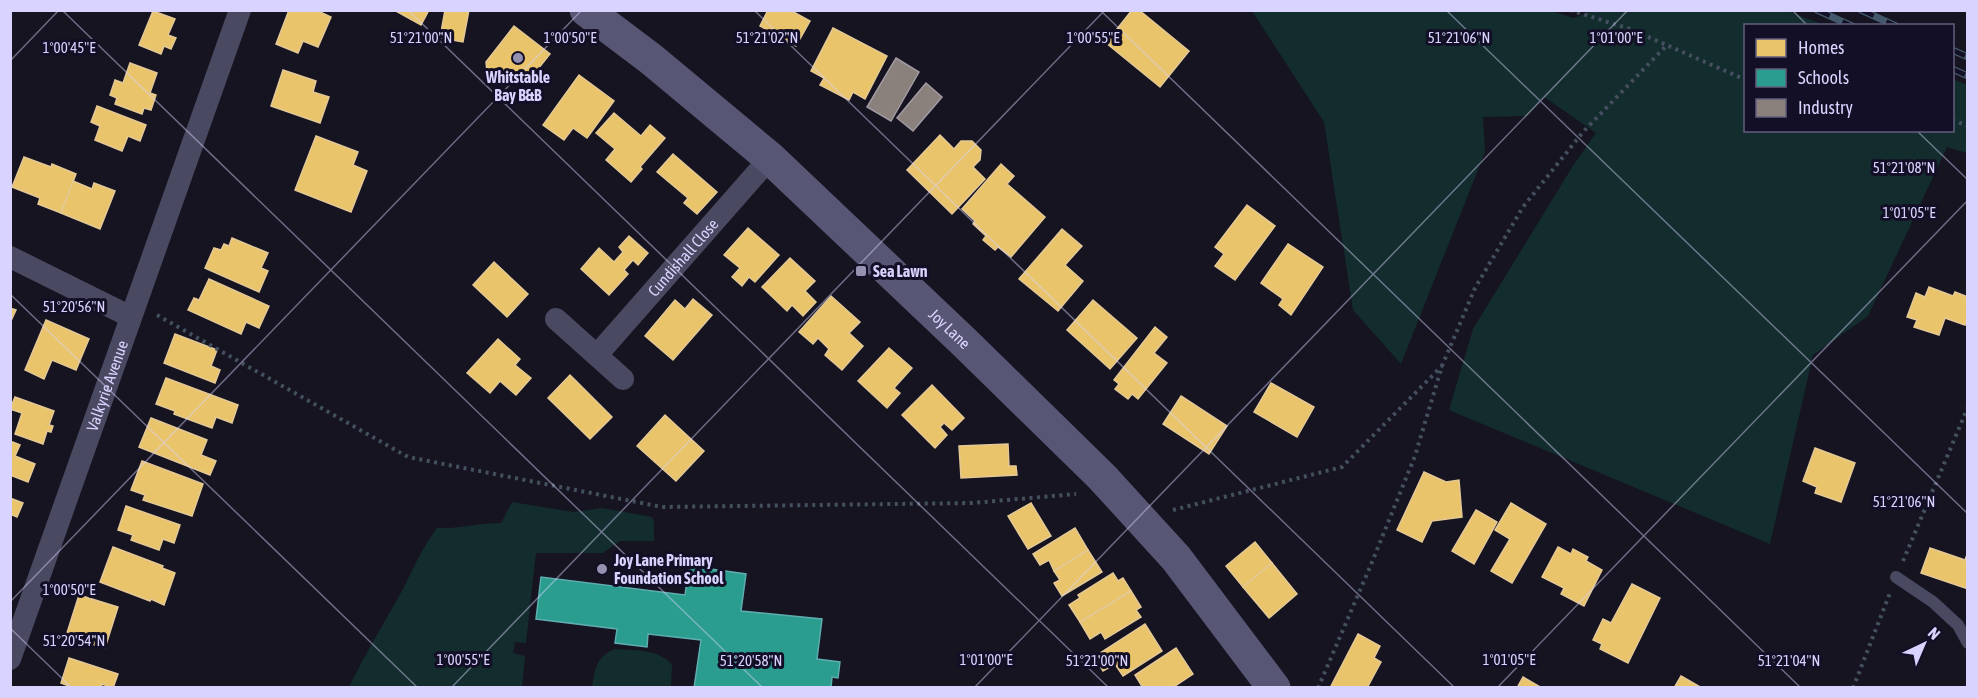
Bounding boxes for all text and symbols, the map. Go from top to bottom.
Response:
legend [1744,24,1954,132]
text: 51°21'00"N [390,29,452,46]
text: 1°00'50"E [543,29,597,46]
text: 51°21'02"N [736,29,798,46]
text: 1°00'55"E [1066,29,1120,46]
text: 51°21'06"N [1428,29,1490,46]
text: 1°01'00"E [1589,29,1643,46]
text: Homes [1798,37,1844,58]
text: 1°00'45"E [42,39,96,56]
marker: Whitstable Bay B&B [511,51,525,65]
text: Schools [1798,67,1849,88]
place label: Whitstable Bay B&B [485,68,550,104]
text: Industry [1798,97,1853,118]
text: 51°21'08"N [1873,159,1935,176]
text: 1°01'05"E [1882,204,1936,221]
street label: Cundishall Close [644,215,722,300]
place label: Sea Lawn [873,262,928,280]
marker: Sea Lawn [854,264,868,278]
text: 51°20'56"N [43,298,105,315]
street label: Joy Lane [925,305,974,352]
street label: Valkyrie Avenue [83,338,131,433]
text: 51°21'06"N [1873,493,1935,510]
place label: Joy Lane Primary Foundation School [613,551,724,587]
marker: Joy Lane Primary Foundation School [595,562,609,576]
text: 1°00'50"E [42,581,96,598]
north arrow [1894,614,1954,674]
text: N [1925,623,1944,643]
text: 51°20'54"N [43,632,105,649]
text: 1°00'55"E [436,651,490,668]
text: 1°01'00"E [959,651,1013,668]
text: 1°01'05"E [1482,651,1536,668]
text: 51°20'58"N [720,652,782,669]
text: 51°21'00"N [1066,652,1128,669]
text: 51°21'04"N [1758,652,1820,669]

